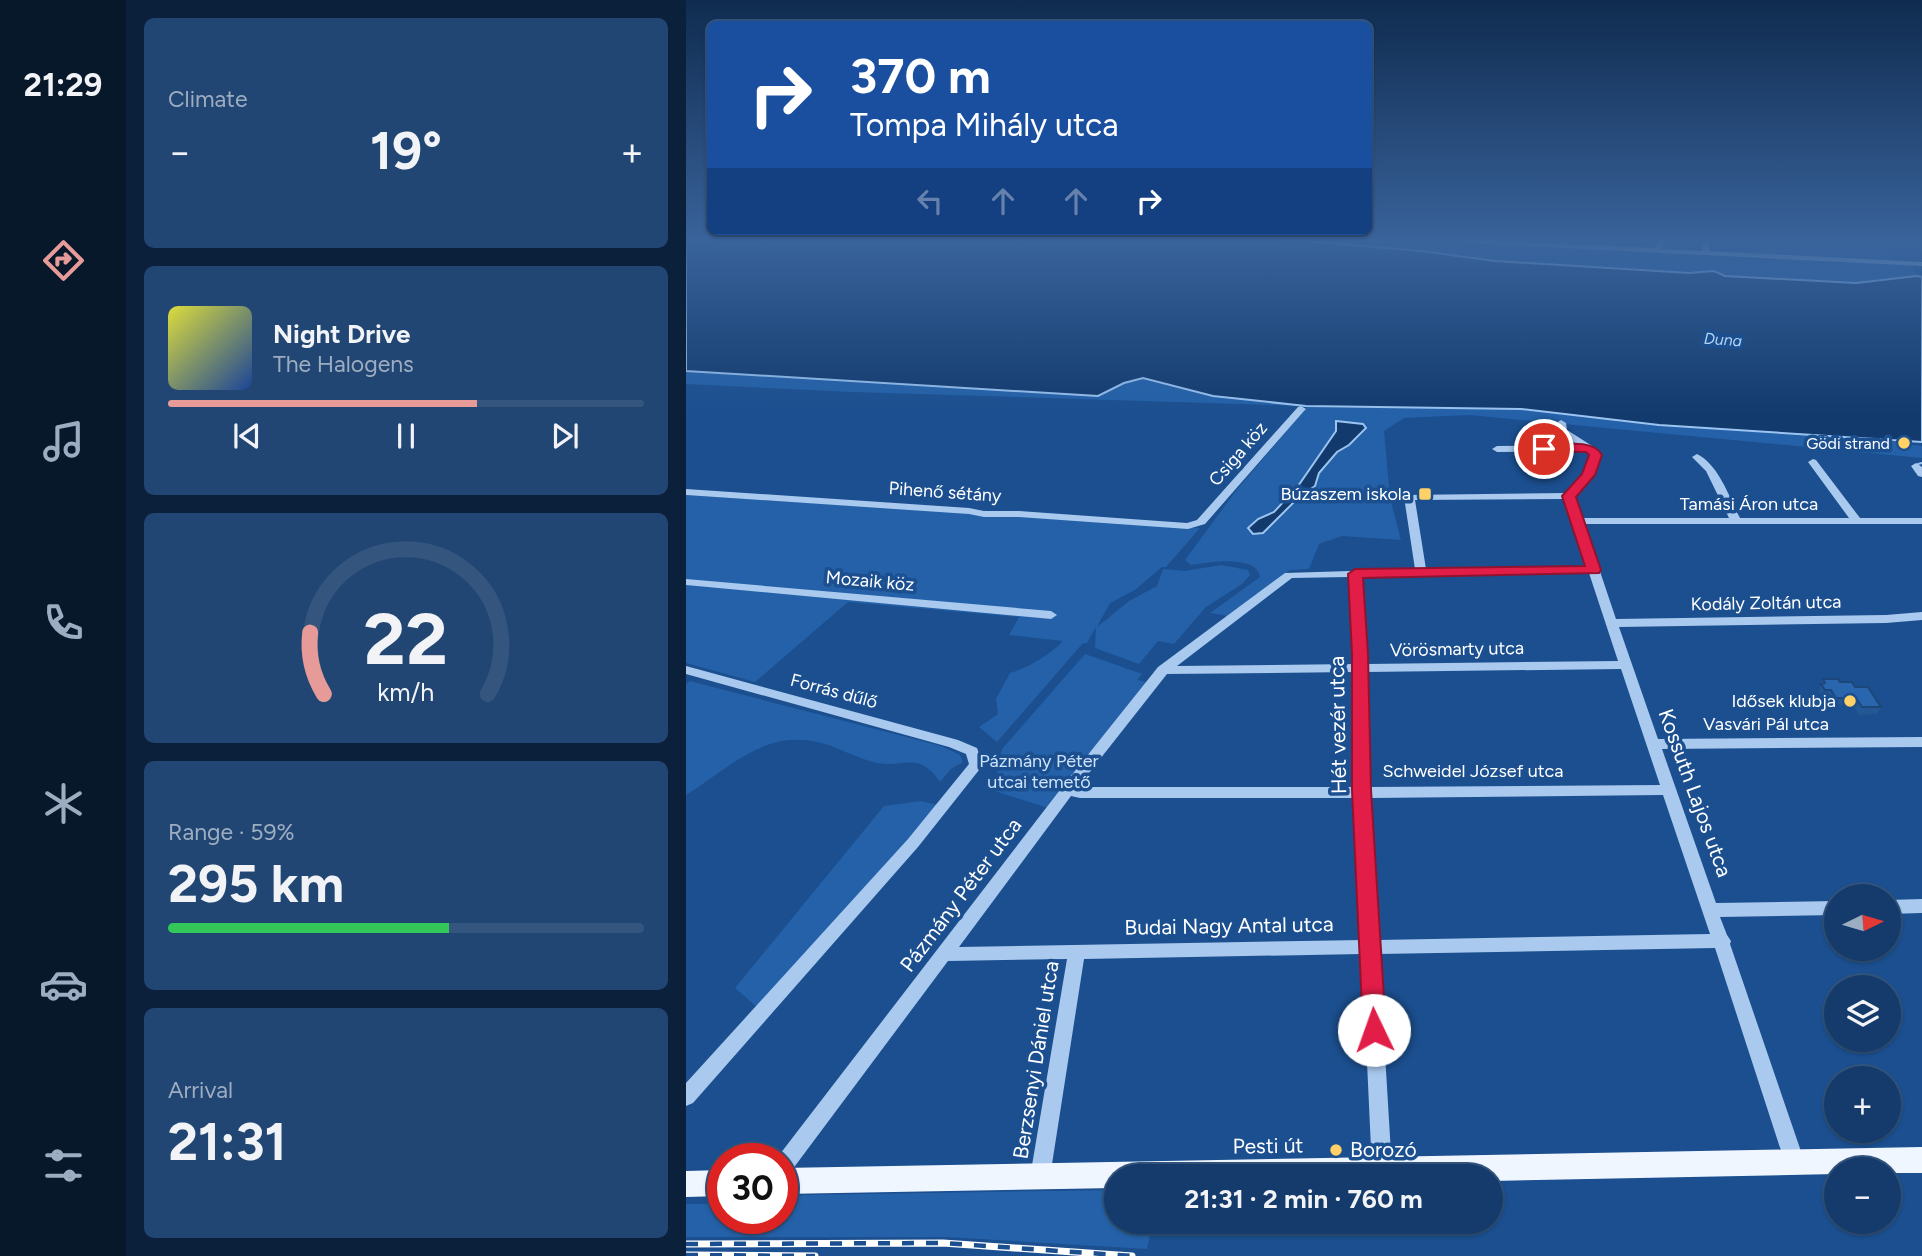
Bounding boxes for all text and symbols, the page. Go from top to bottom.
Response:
text: 370 m [850,46,991,105]
icon: right [735,49,826,140]
text: 21:29 [24,66,102,104]
text: Climate [168,85,247,113]
text: Tompa Mihály utca [850,106,1119,144]
text: 19° [370,120,442,182]
text: − [168,129,192,175]
text: + [620,129,644,175]
icon: left [911,182,949,220]
icon: ahead [984,182,1022,220]
icon: ahead [1057,182,1095,220]
icon: right [1130,182,1168,220]
icon: directions [39,236,88,285]
text: Night Drive [273,318,410,350]
water label: Duna [1703,329,1743,350]
text: The Halogens [273,350,414,378]
icon: music [39,417,88,466]
icon: previous [228,417,266,455]
icon: pause [387,417,425,455]
icon: next [546,417,584,455]
street label: Csiga köz [1204,417,1272,490]
pin [1514,419,1574,479]
icon: arrive [1525,430,1563,468]
place label: Gödi strand [1806,434,1890,453]
marker: Gödi strand [1896,435,1912,451]
street label: Pihenő sétány [888,477,1003,507]
place label: Búzaszem iskola [1280,483,1411,505]
marker: Búzaszem iskola [1417,486,1433,502]
street label: Tamási Áron utca [1680,493,1818,515]
street label: Mozaik köz [825,566,915,596]
street label: Kodály Zoltán utca [1690,591,1842,615]
text: 22 [364,595,448,682]
icon: phone [39,598,88,647]
street label: Vörösmarty utca [1390,637,1524,661]
street label: Hét vezér utca [1324,656,1351,794]
street label: Forrás dűlő [788,669,880,713]
text: km/h [377,677,435,707]
place label: Idősek klubja [1731,690,1836,712]
marker: Idősek klubja [1842,693,1858,709]
street label: Kossuth Lajos utca [1653,705,1737,880]
street label: Vasvári Pál utca [1703,713,1829,735]
park label: Pázmány Péter utcai temető [979,750,1099,793]
street label: Schweidel József utca [1383,760,1563,782]
icon: climate [39,779,88,828]
street label: Pázmány Péter utca [895,813,1027,977]
text: Range · 59% [168,818,295,846]
text: 295 km [168,853,344,915]
north arrow [1824,884,1900,961]
map controls [1824,884,1901,1234]
street label: Budai Nagy Antal utca [1124,911,1334,940]
street label: Berzsenyi Dániel utca [1007,959,1064,1161]
icon: car [39,960,88,1009]
button: layers [1824,975,1901,1052]
position arrow [1337,993,1411,1067]
button: + [1824,1066,1901,1143]
text: Arrival [168,1076,233,1104]
text: 21:31 [168,1111,287,1173]
street label: Pesti út [1232,1132,1304,1159]
place label: Borozó [1350,1137,1417,1162]
icon: filters [39,1141,88,1190]
marker: Borozó [1328,1142,1344,1158]
speed limit sign: 30 [707,1143,798,1234]
button: − [1824,1157,1901,1234]
text: 21:31 · 2 min · 760 m [1184,1183,1423,1215]

